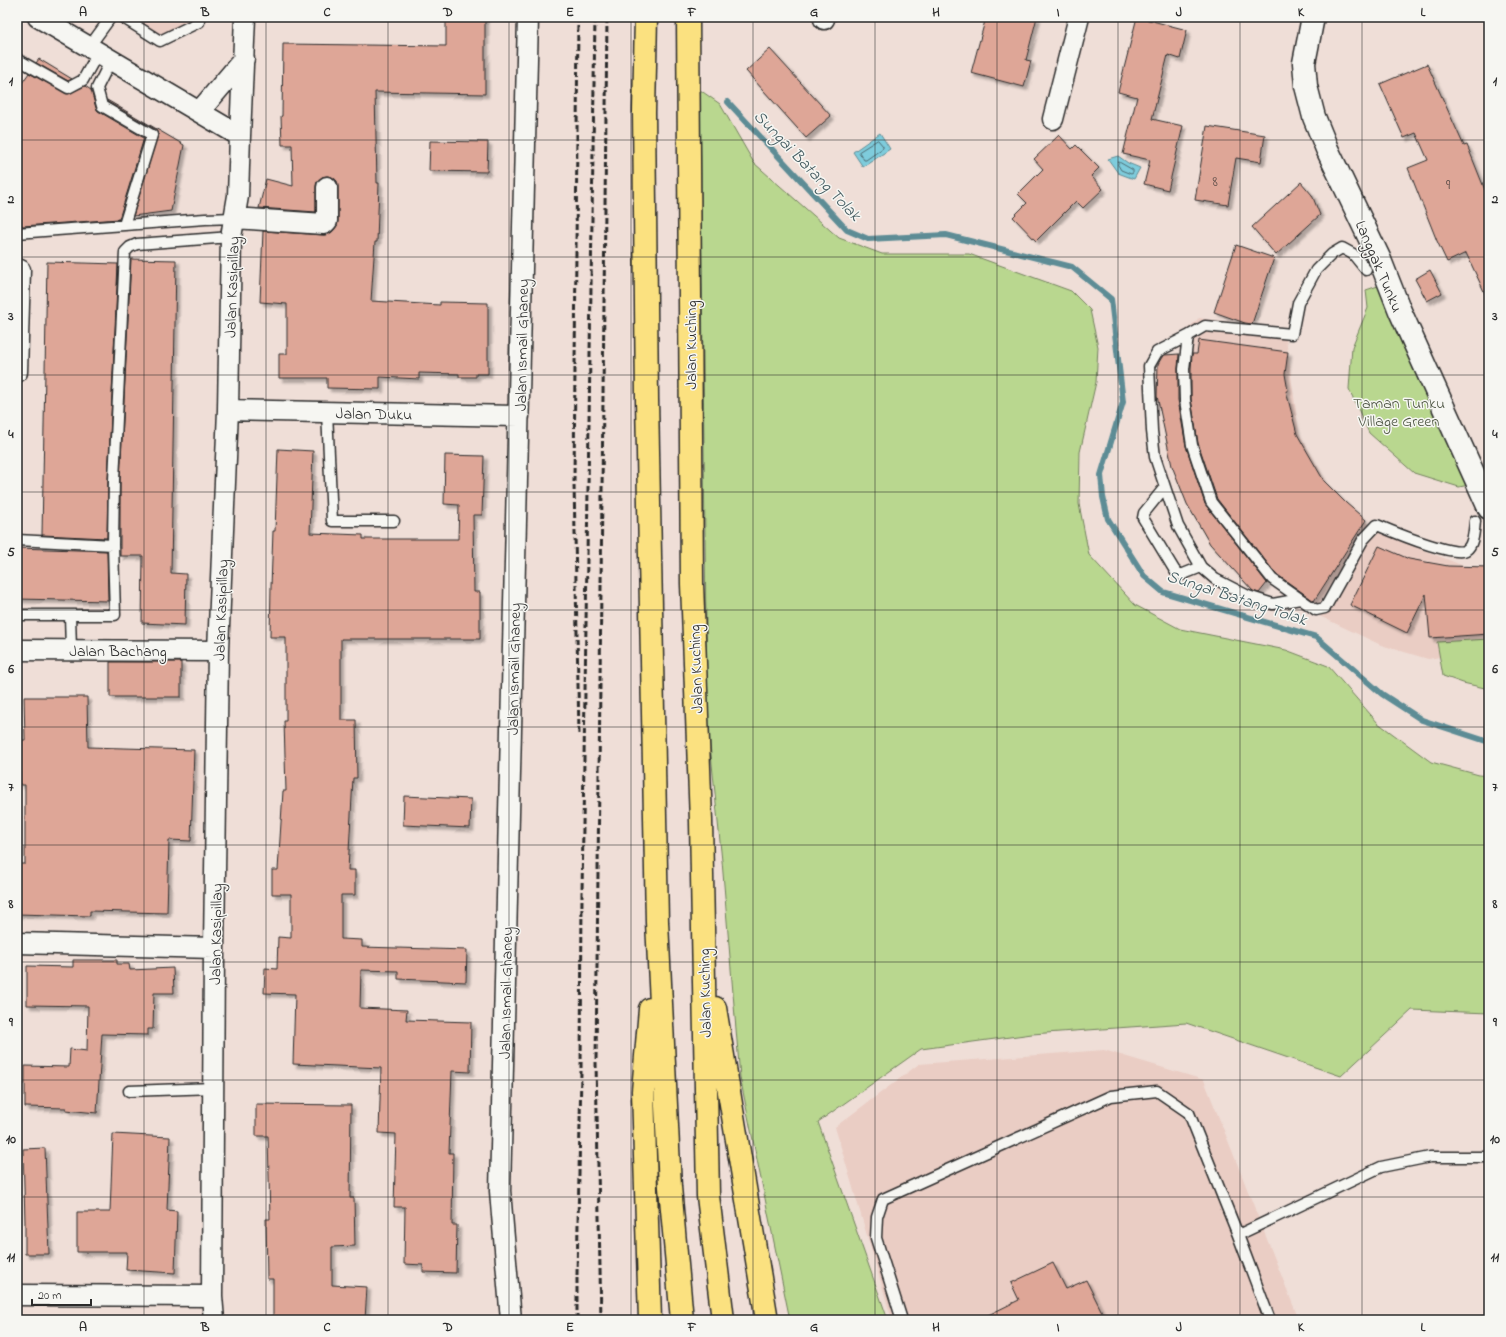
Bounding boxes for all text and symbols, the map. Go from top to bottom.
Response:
text: A [79,3,87,22]
text: B [200,3,210,22]
text: C [323,3,331,22]
text: D [442,3,453,22]
text: E [566,3,574,22]
text: F [687,3,697,22]
text: G [810,3,818,22]
text: H [932,3,940,22]
text: I [1056,3,1060,22]
text: J [1176,3,1182,22]
text: K [1298,3,1305,22]
text: L [1421,3,1427,22]
text: 1 [9,72,14,91]
text: 1 [1493,72,1498,91]
water label: Sungai Batang Tolak [747,105,868,229]
house number: 8 [1212,172,1218,193]
house number: 9 [1446,175,1451,196]
text: 2 [7,190,15,209]
text: 2 [1491,190,1499,209]
street label: Langgak Tunku [1348,217,1408,316]
street label: Jalan Kasipillay [219,236,247,338]
street label: Jalan Ismail Ghaney [510,279,536,411]
street label: Jalan Kuching [680,300,704,390]
text: 3 [7,307,14,326]
text: 3 [1491,307,1498,326]
park label: Taman Tunku Village Green [1353,392,1445,434]
street label: Jalan Duku [335,402,412,428]
text: 4 [7,425,14,444]
text: 4 [1491,425,1498,444]
text: 5 [7,543,15,562]
text: 5 [1491,543,1499,562]
street label: Jalan Kasipillay [208,559,236,661]
water label: Sungai Batang Tolak [1163,564,1311,634]
street label: Jalan Ismail Ghaney [502,603,528,735]
street label: Jalan Kuching [683,624,711,714]
street label: Jalan Bachang [69,640,167,664]
text: 6 [7,660,14,679]
text: 6 [1491,660,1498,679]
text: 7 [8,778,14,797]
text: 7 [1492,778,1498,797]
street label: Jalan Kasipillay [204,883,230,985]
text: 8 [8,895,14,914]
text: 8 [1492,895,1498,914]
street label: Jalan Ismail Ghaney [494,927,520,1059]
street label: Jalan Kuching [693,948,719,1038]
text: 9 [8,1013,14,1032]
text: 9 [1492,1013,1498,1032]
text: 10 [6,1130,16,1149]
text: 10 [1490,1130,1500,1149]
text: 11 [7,1248,16,1267]
text: 11 [1491,1248,1500,1267]
scale bar [32,1281,91,1307]
text: 20 m [38,1287,61,1305]
text: A [79,1318,87,1337]
text: B [200,1318,210,1337]
text: C [323,1318,331,1337]
text: D [442,1318,453,1337]
text: E [566,1318,574,1337]
text: F [687,1318,697,1337]
text: G [810,1318,818,1337]
text: H [932,1318,940,1337]
text: I [1056,1318,1060,1337]
text: J [1176,1318,1182,1337]
text: K [1298,1318,1305,1337]
text: L [1421,1318,1427,1337]

